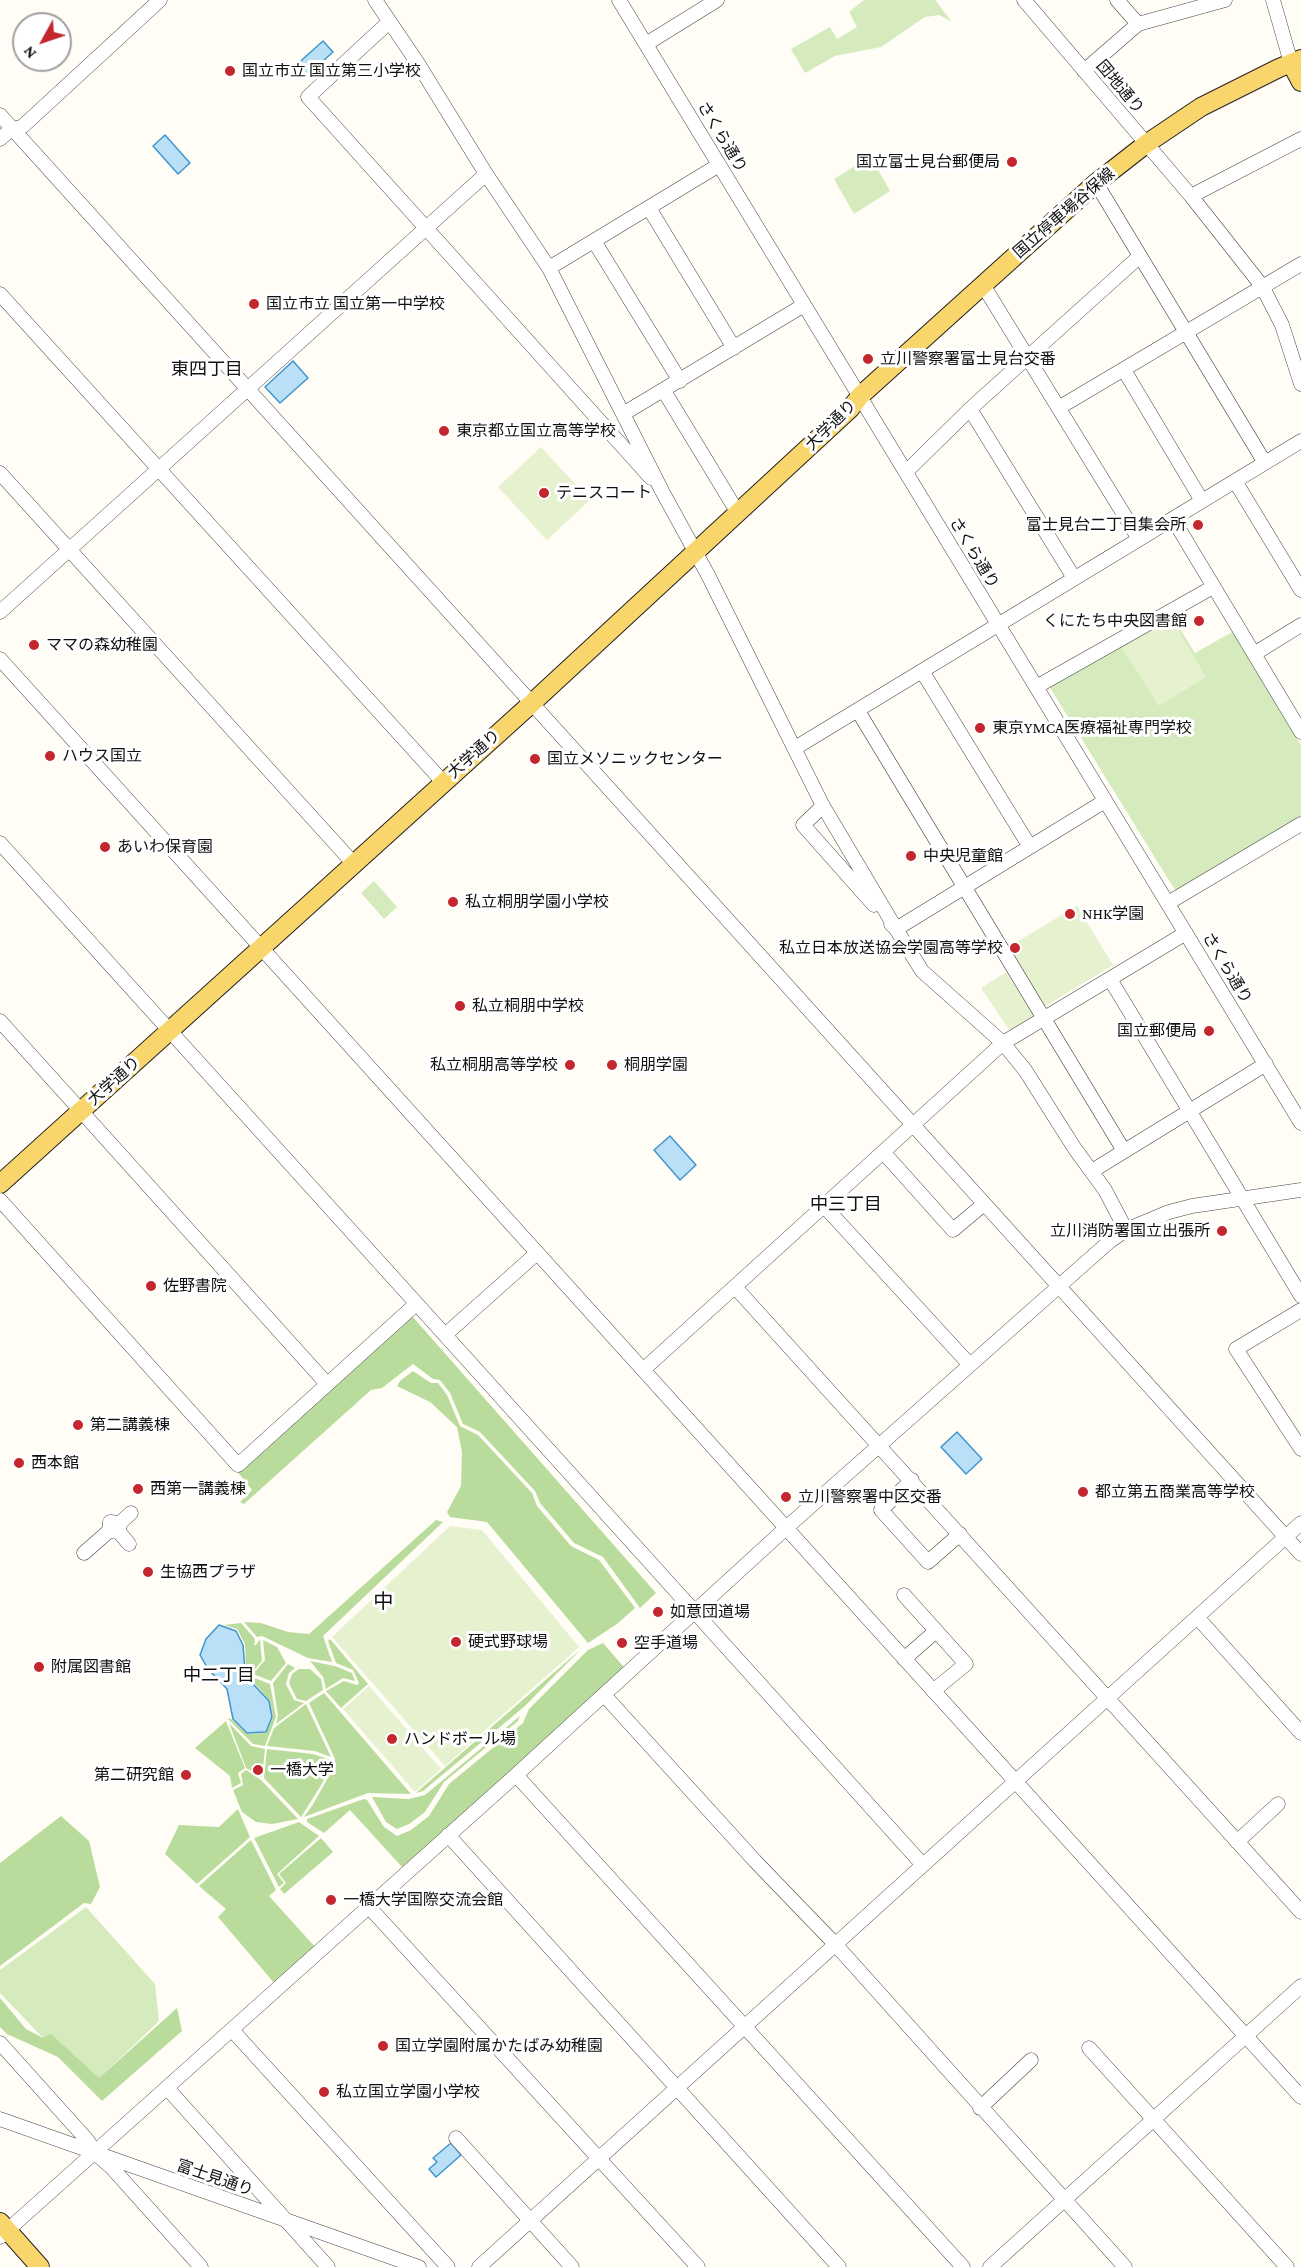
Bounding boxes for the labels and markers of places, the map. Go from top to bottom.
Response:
place label: 国立市立 国立第三小学校 [242,61,421,81]
marker: 国立市立 国立第三小学校 [223,64,237,78]
place label: 国立富士見台郵便局 [856,152,1000,172]
marker: 国立富士見台郵便局 [1005,155,1019,169]
place label: 国立市立 国立第一中学校 [266,294,445,314]
marker: 国立市立 国立第一中学校 [247,297,261,311]
place label: 立川警察署富士見台交番 [880,349,1056,369]
marker: 立川警察署富士見台交番 [861,352,875,366]
place label: 東京都立国立高等学校 [456,421,616,441]
marker: 東京都立国立高等学校 [437,424,451,438]
place label: テニスコート [556,483,652,503]
marker: テニスコート [537,486,551,500]
place label: 富士見台二丁目集会所 [1026,515,1186,535]
marker: 富士見台二丁目集会所 [1191,518,1205,532]
place label: くにたち中央図書館 [1043,611,1187,631]
marker: くにたち中央図書館 [1192,614,1206,628]
place label: ママの森幼稚園 [46,635,158,655]
marker: ママの森幼稚園 [27,638,41,652]
place label: 東京YMCA医療福祉専門学校 [992,718,1192,738]
marker: 東京YMCA医療福祉専門学校 [973,721,987,735]
place label: ハウス国立 [62,746,142,766]
marker: ハウス国立 [43,749,57,763]
place label: 国立メソニックセンター [547,749,723,769]
marker: 国立メソニックセンター [528,752,542,766]
place label: あいわ保育園 [117,837,213,857]
marker: あいわ保育園 [98,840,112,854]
place label: 中央児童館 [923,846,1003,866]
marker: 中央児童館 [904,849,918,863]
place label: 私立桐朋学園小学校 [465,892,609,912]
marker: 私立桐朋学園小学校 [446,895,460,909]
place label: NHK学園 [1082,904,1144,924]
marker: NHK学園 [1063,907,1077,921]
place label: 私立日本放送協会学園高等学校 [779,938,1003,958]
marker: 私立日本放送協会学園高等学校 [1008,941,1022,955]
place label: 私立桐朋中学校 [472,996,584,1016]
marker: 私立桐朋中学校 [453,999,467,1013]
place label: 国立郵便局 [1117,1021,1197,1041]
marker: 国立郵便局 [1202,1024,1216,1038]
place label: 私立桐朋高等学校 [430,1055,558,1075]
place label: 桐朋学園 [624,1055,688,1075]
marker: 私立桐朋高等学校 [563,1058,577,1072]
marker: 桐朋学園 [605,1058,619,1072]
place label: 立川消防署国立出張所 [1050,1221,1210,1241]
marker: 立川消防署国立出張所 [1215,1224,1229,1238]
place label: 佐野書院 [163,1276,227,1296]
marker: 佐野書院 [144,1279,158,1293]
place label: 第二講義棟 [90,1415,170,1435]
marker: 第二講義棟 [71,1418,85,1432]
place label: 西本館 [31,1453,79,1473]
marker: 西本館 [12,1456,26,1470]
place label: 西第一講義棟 [150,1479,246,1499]
marker: 西第一講義棟 [131,1482,145,1496]
place label: 都立第五商業高等学校 [1095,1482,1255,1502]
marker: 都立第五商業高等学校 [1076,1485,1090,1499]
place label: 立川警察署中区交番 [798,1487,942,1507]
marker: 立川警察署中区交番 [779,1490,793,1504]
place label: 生協西プラザ [160,1562,256,1582]
marker: 生協西プラザ [141,1565,155,1579]
place label: 如意団道場 [670,1602,750,1622]
marker: 如意団道場 [651,1605,665,1619]
place label: 硬式野球場 [468,1632,548,1652]
place label: 空手道場 [634,1633,698,1653]
marker: 硬式野球場 [449,1635,463,1649]
marker: 空手道場 [615,1636,629,1650]
place label: 附属図書館 [51,1657,131,1677]
marker: 附属図書館 [32,1660,46,1674]
place label: ハンドボール場 [404,1729,516,1749]
marker: ハンドボール場 [385,1732,399,1746]
place label: 一橋大学 [270,1760,334,1780]
marker: 一橋大学 [251,1763,265,1777]
place label: 第二研究館 [94,1765,174,1785]
marker: 第二研究館 [179,1768,193,1782]
place label: 一橋大学国際交流会館 [343,1890,503,1910]
marker: 一橋大学国際交流会館 [324,1893,338,1907]
place label: 国立学園附属かたばみ幼稚園 [395,2036,603,2056]
marker: 国立学園附属かたばみ幼稚園 [376,2039,390,2053]
place label: 私立国立学園小学校 [336,2082,480,2102]
marker: 私立国立学園小学校 [317,2085,331,2099]

